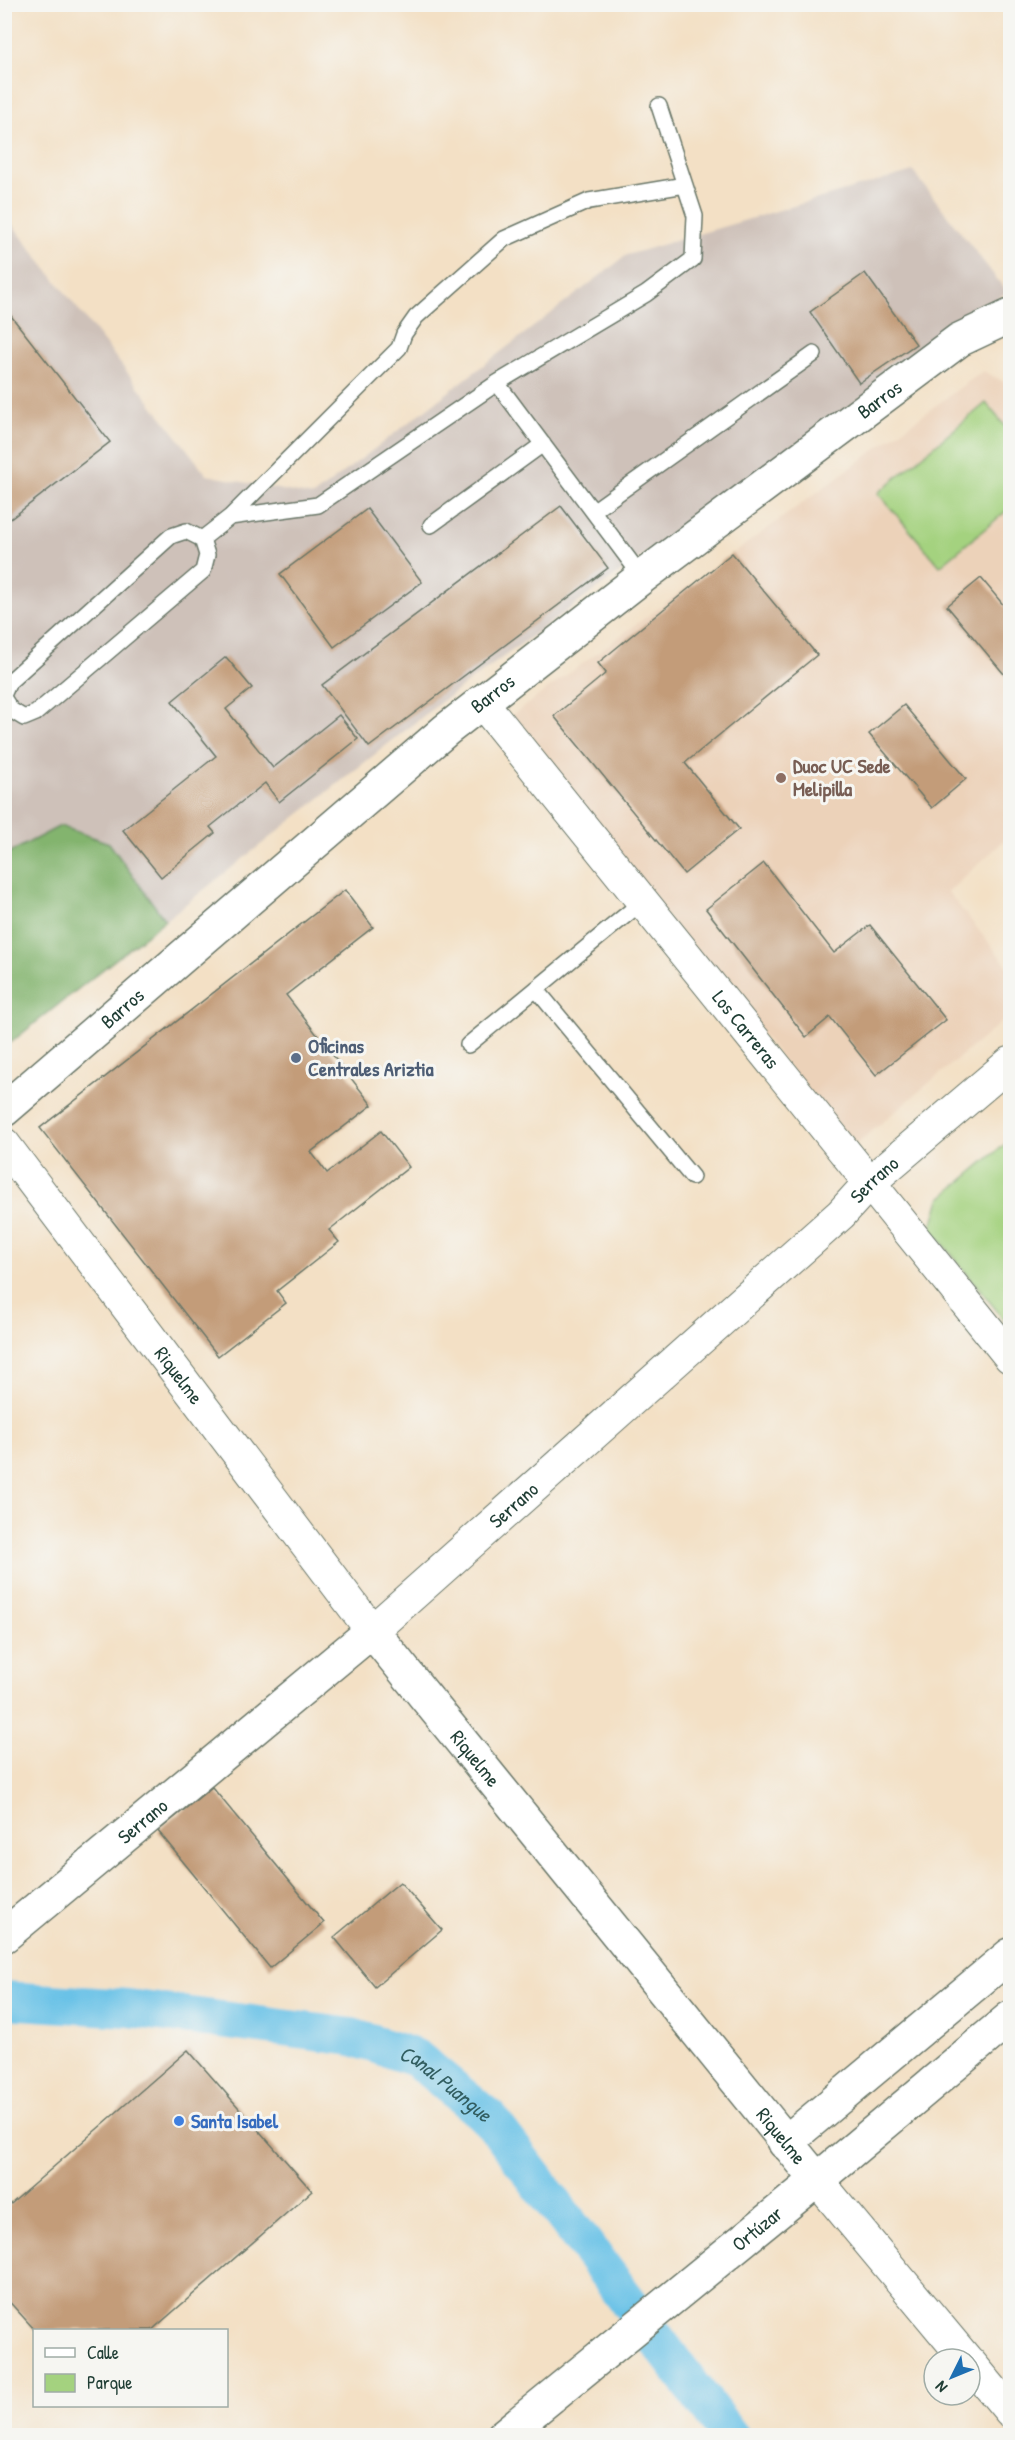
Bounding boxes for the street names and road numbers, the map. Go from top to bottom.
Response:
street label: Barros [851,373,907,425]
street label: Barros [465,667,520,719]
street label: Barros [95,981,150,1034]
street label: Los Carreras [707,984,786,1074]
street label: Serrano [844,1150,904,1208]
street label: Riquelme [149,1341,210,1409]
street label: Serrano [483,1475,544,1534]
street label: Riquelme [445,1724,507,1792]
street label: Serrano [112,1792,173,1849]
street label: Riquelme [751,2102,813,2170]
street label: Ortúzar [726,2199,788,2257]

